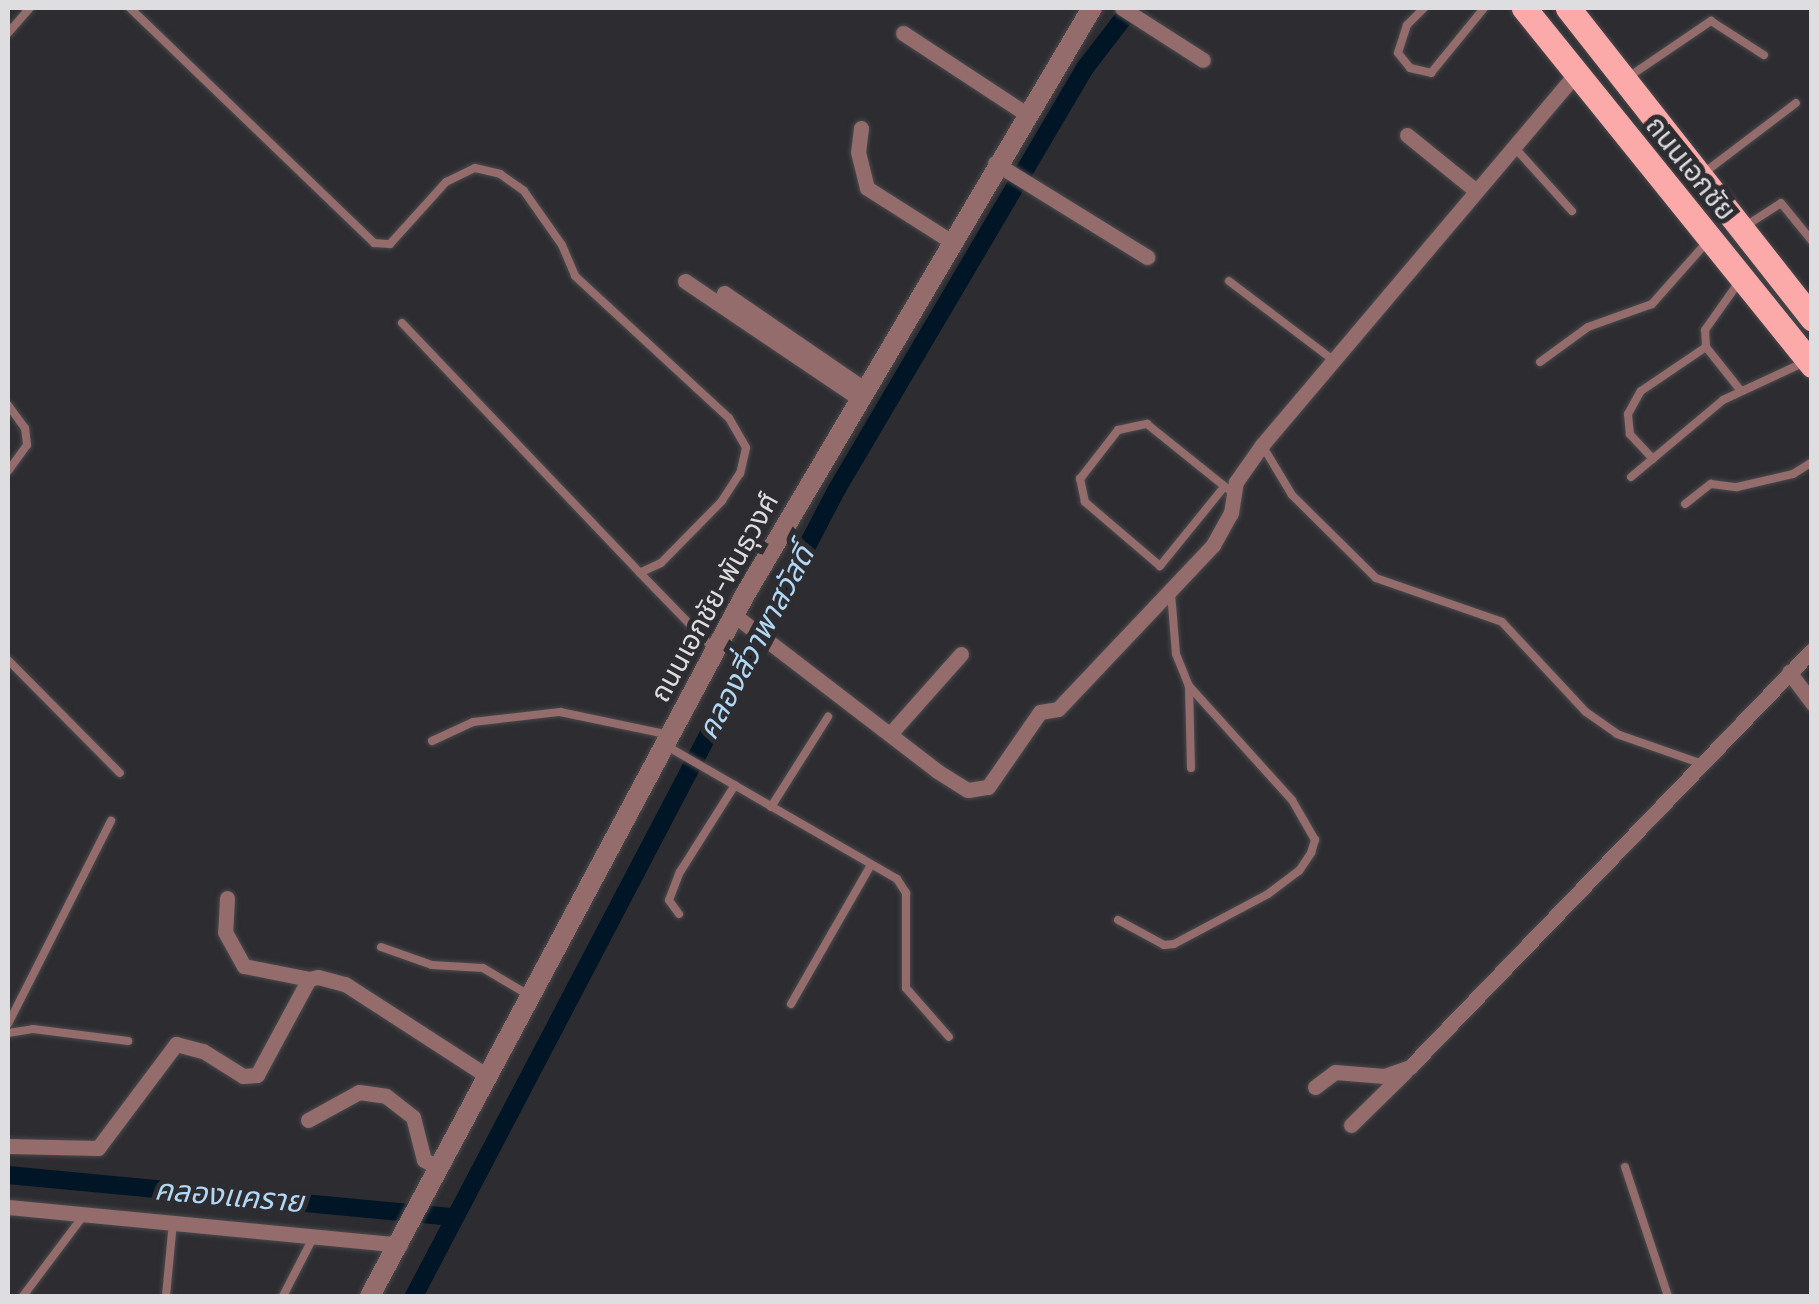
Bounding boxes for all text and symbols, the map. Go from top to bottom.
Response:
street label: ถนนเอกชัย [1639,109,1743,227]
street label: ถนนเอกชัย-พันธุวงศ์ [643,487,785,707]
water label: คลองสี่วาพาสวัสดิ์ [690,540,822,746]
water label: คลองเเคราย [153,1172,305,1220]

